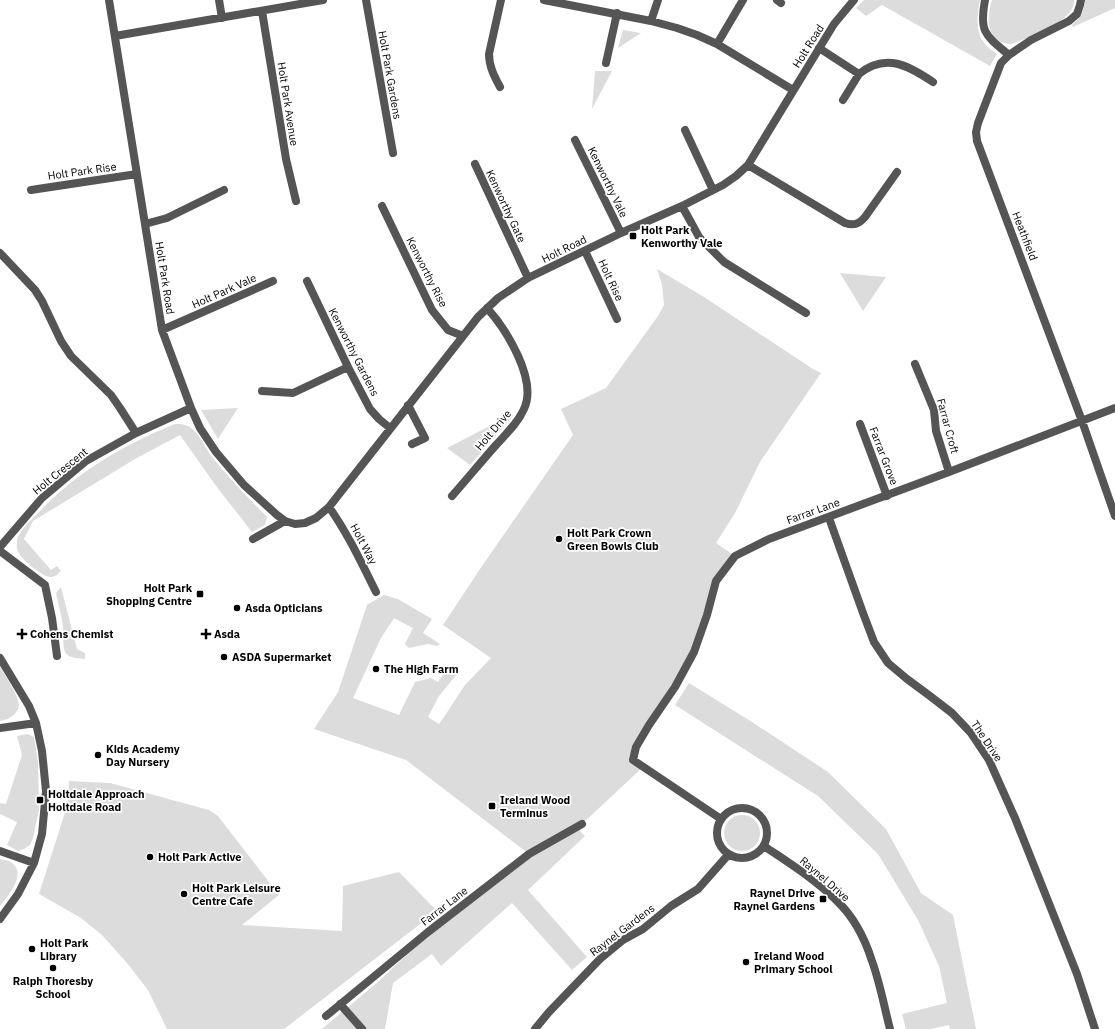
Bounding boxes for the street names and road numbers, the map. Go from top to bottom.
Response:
street label: Holt Road [789,22,827,70]
street label: Holt Park Gardens [375,30,405,120]
street label: Holt Park Avenue [274,61,302,147]
street label: Kenworthy Vale [585,144,631,220]
street label: Holt Park Rise [47,159,117,183]
street label: Kenworthy Gate [483,167,529,245]
street label: Heathfield [1009,209,1041,263]
street label: Holt Road [539,232,589,266]
street label: Kenworthy Rise [403,235,451,309]
street label: Holt Park Road [152,241,178,315]
street label: Holt Rise [595,257,627,303]
street label: Holt Park Vale [189,270,259,312]
street label: Kenworthy Gardens [326,306,382,398]
street label: Farrar Croft [934,397,962,455]
street label: Holt Drive [472,407,514,453]
street label: Farrar Grove [867,425,901,487]
street label: Holt Crescent [29,444,91,498]
street label: Farrar Lane [784,495,842,527]
street label: Holt Way [347,521,381,567]
street label: The Drive [968,718,1006,764]
street label: Raynel Drive [797,853,853,905]
street label: Farrar Lane [418,883,470,929]
street label: Raynel Gardens [587,901,657,959]

